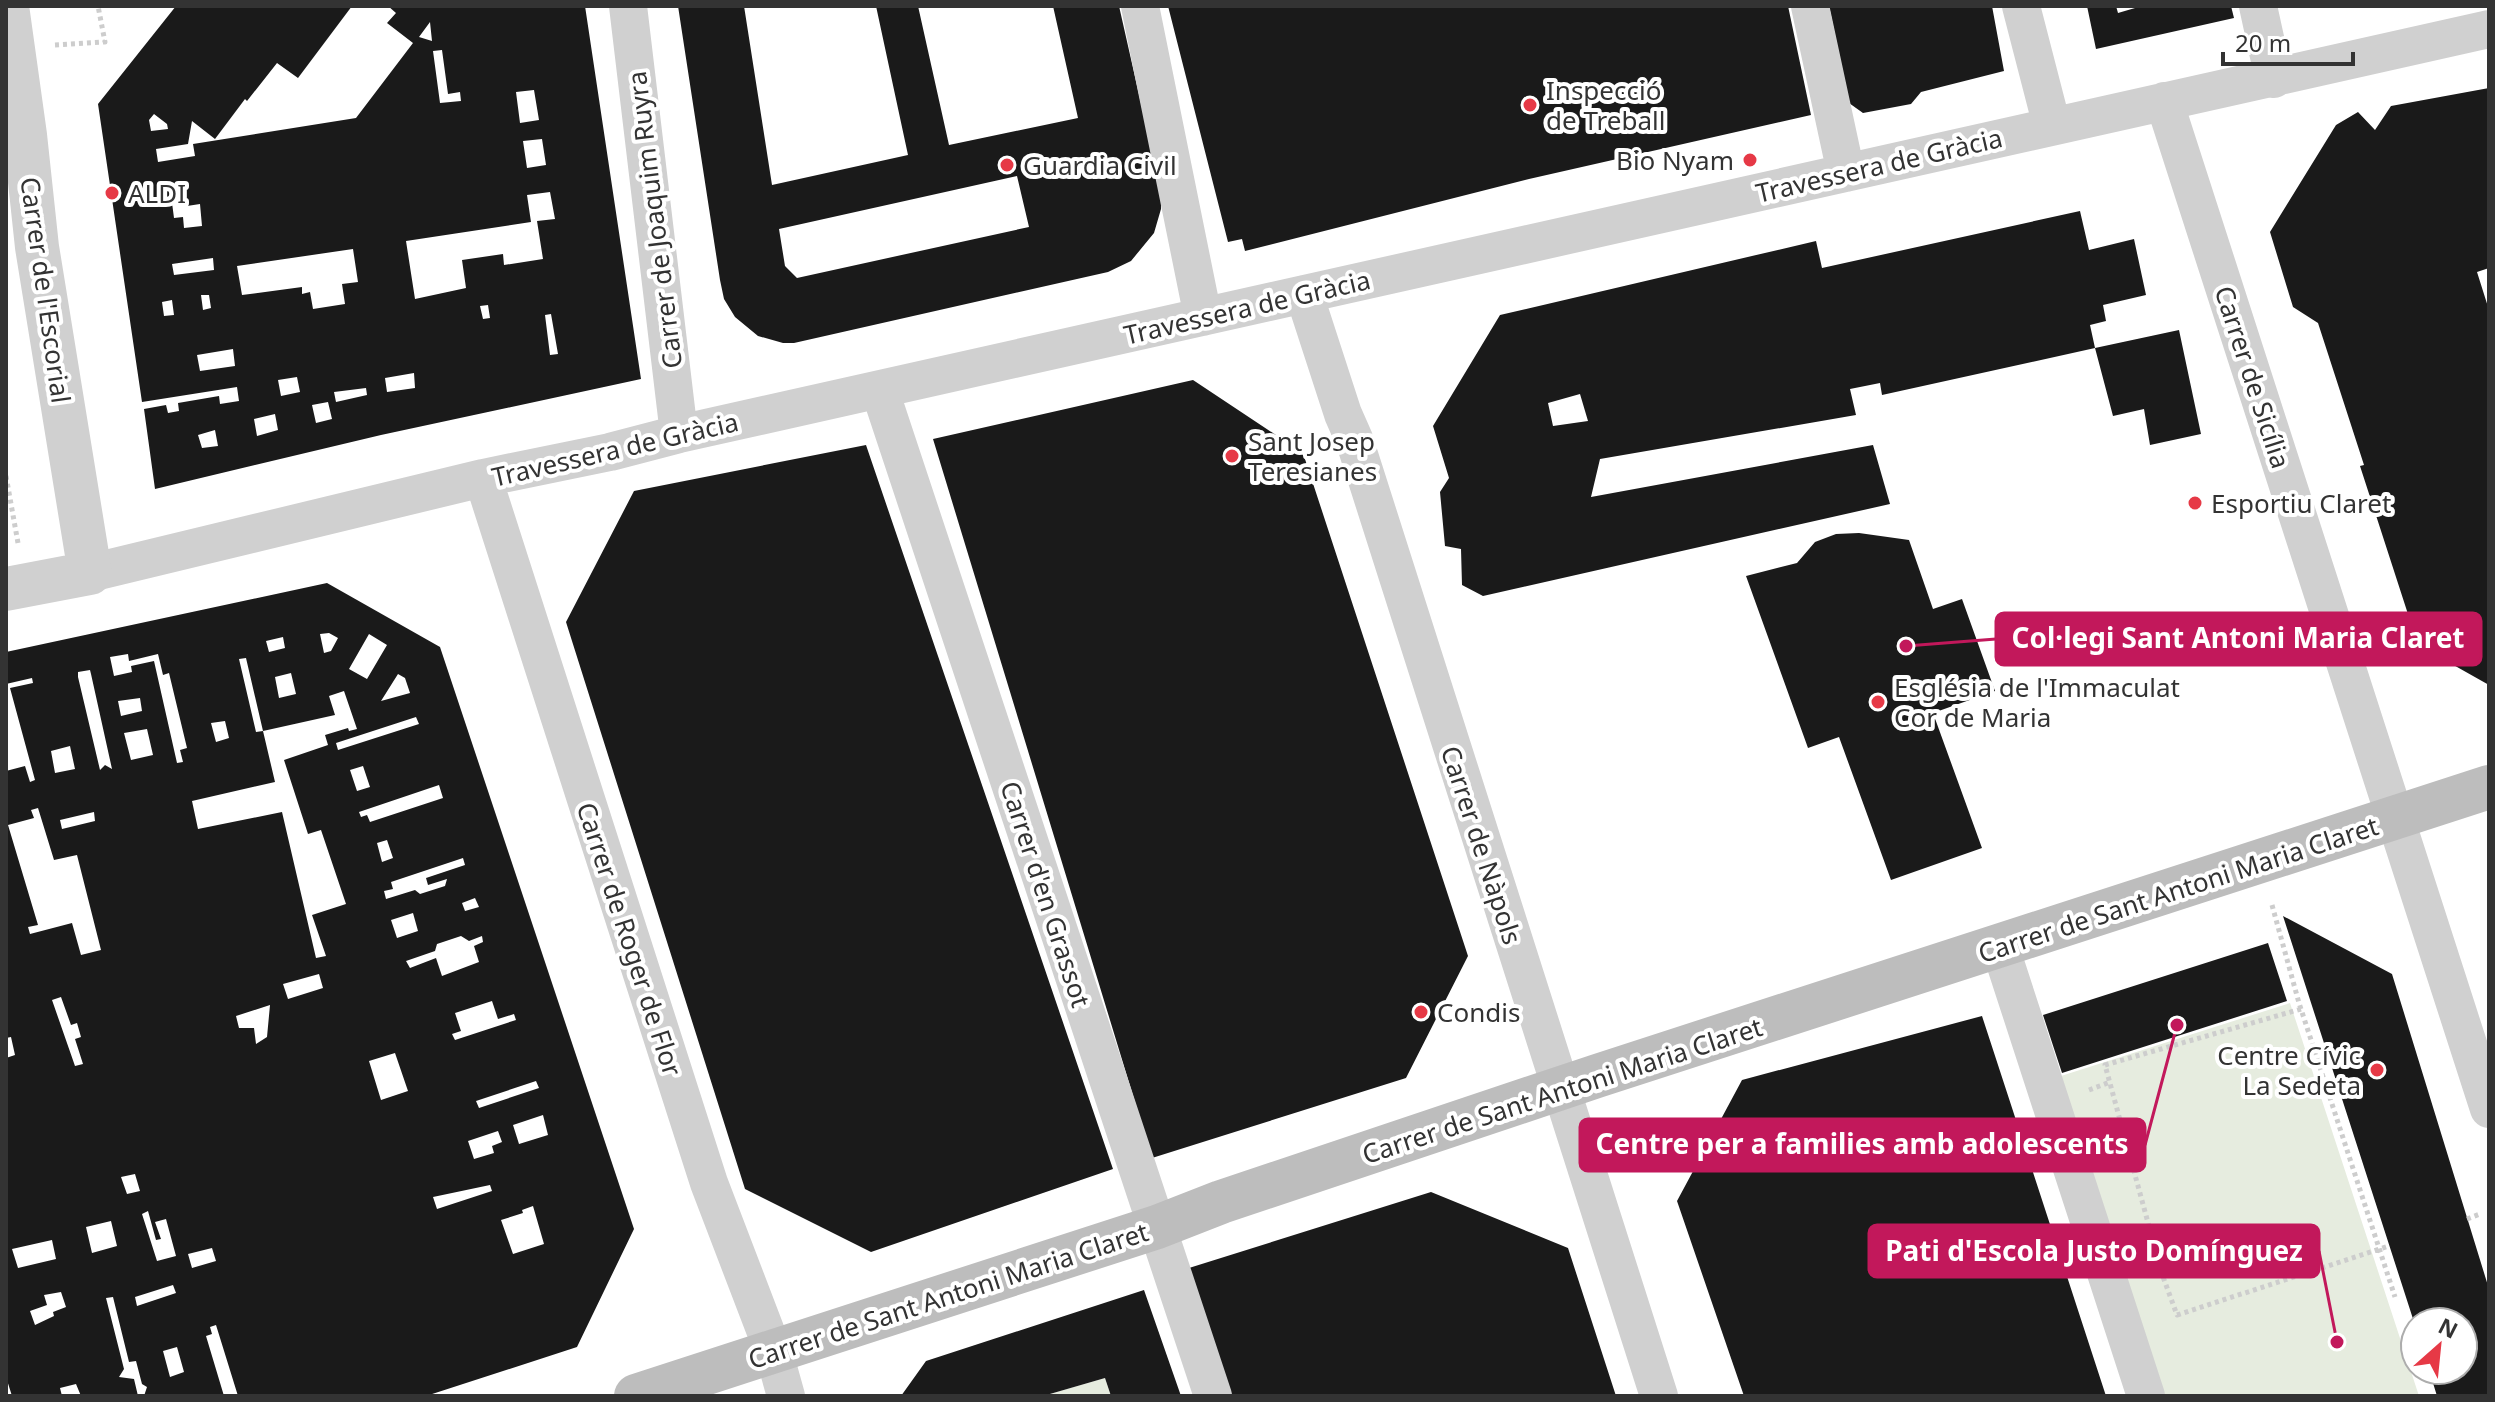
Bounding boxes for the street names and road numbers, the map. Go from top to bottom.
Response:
street label: Carrer de Joaquim Ruyra [618,69,690,371]
street label: Travessera de Gràcia [1752,119,2006,211]
street label: Carrer de l'Escorial [12,175,80,405]
street label: Travessera de Gràcia [1120,261,1374,353]
street label: Carrer de Sicília [2207,281,2299,473]
street label: Travessera de Gràcia [488,403,742,495]
street label: Carrer de Nàpols [1433,741,1531,949]
street label: Carrer d'en Grassot [992,776,1100,1012]
street label: Carrer de Roger de Flor [569,798,691,1081]
street label: Carrer de Sant Antoni Maria Claret [1973,807,2383,971]
street label: Carrer de Sant Antoni Maria Claret [1357,1008,1767,1172]
street label: Carrer de Sant Antoni Maria Claret [743,1213,1153,1377]

